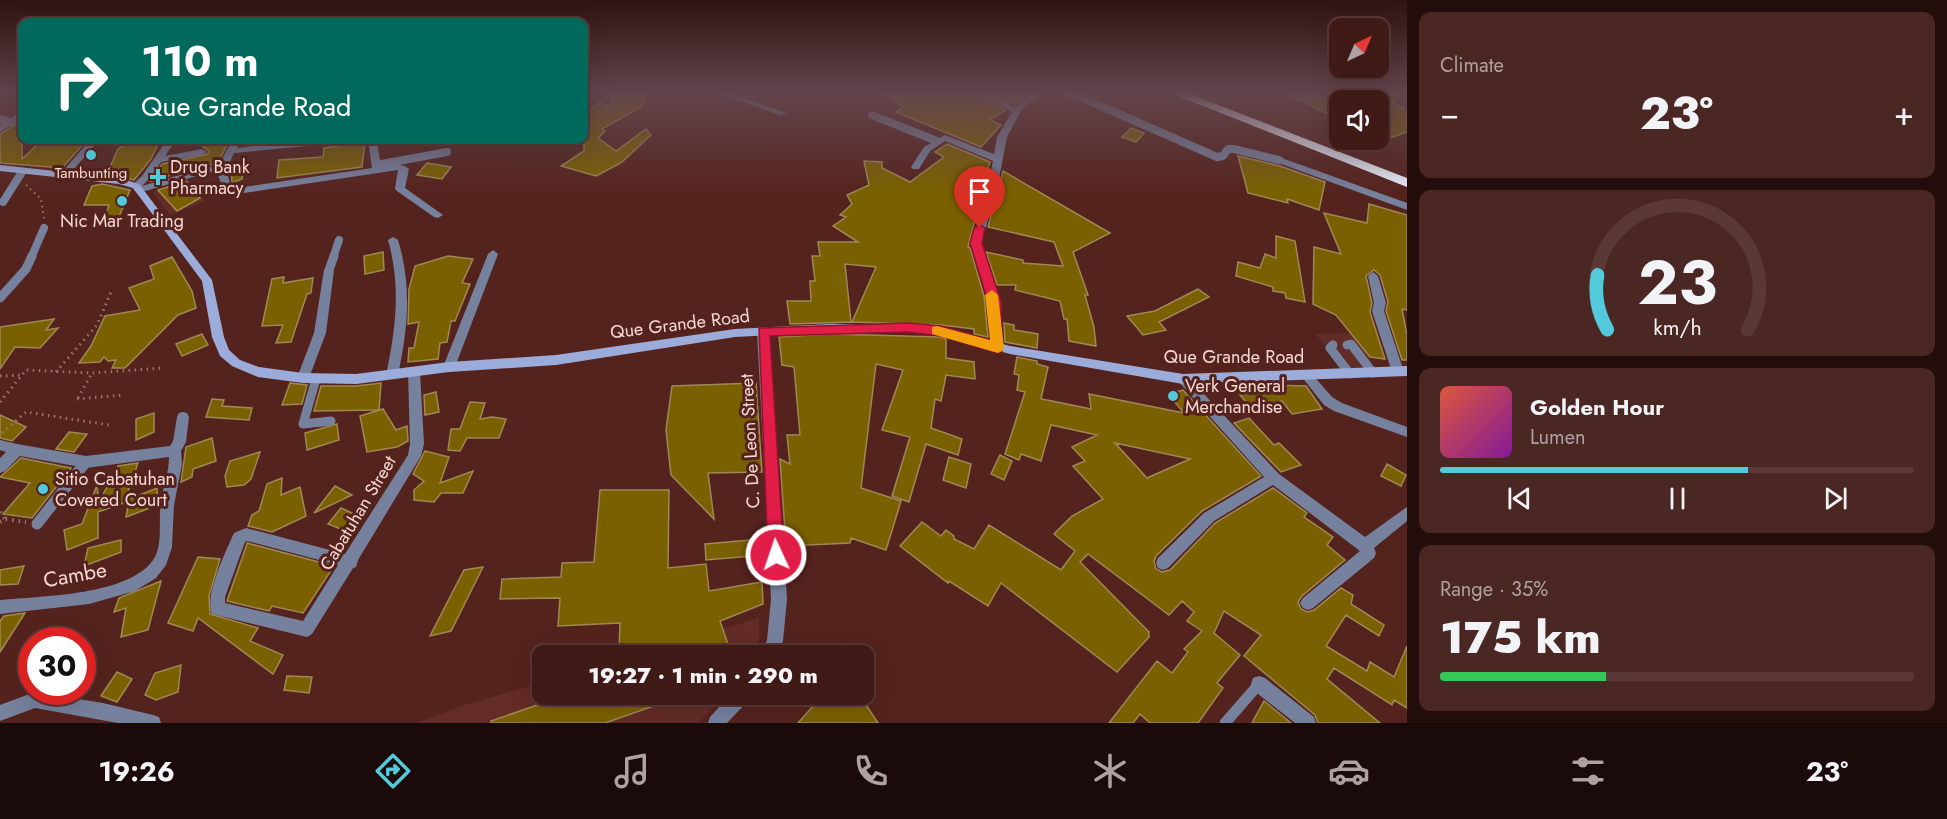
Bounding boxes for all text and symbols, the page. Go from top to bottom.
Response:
north arrow [1329,18,1389,78]
map controls [1329,18,1389,150]
text: 110 m [141,31,259,92]
icon: right [42,42,120,120]
text: Climate [1440,51,1504,80]
text: 23° [1640,81,1713,146]
text: Que Grande Road [141,87,352,126]
button: sound [1329,90,1389,150]
text: − [1440,90,1459,137]
text: + [1894,90,1914,137]
marker: Tambunting [84,148,98,162]
place label: Drug Bank Pharmacy [170,154,250,201]
place label: Tambunting [55,162,127,184]
pin [954,166,1005,228]
marker: Drug Bank Pharmacy [151,170,165,184]
icon: arrive [963,175,996,208]
marker: Nic Mar Trading [115,194,129,208]
place label: Nic Mar Trading [60,208,184,234]
text: 23 [1637,237,1717,327]
street label: Que Grande Road [609,303,751,345]
text: km/h [1653,312,1701,343]
street label: Que Grande Road [1164,344,1304,370]
street label: C. De Leon Street [733,372,767,509]
place label: Verk General Merchandise [1185,373,1285,420]
marker: Verk General Merchandise [1166,389,1180,403]
text: Golden Hour [1530,391,1664,423]
text: Lumen [1530,423,1586,452]
street label: Cabatuhan Street [313,450,403,575]
place label: Sitio Cabatuhan Covered Court [55,466,175,513]
marker: Sitio Cabatuhan Covered Court [36,482,50,496]
icon: previous [1503,482,1536,515]
icon: pause [1661,482,1694,515]
icon: next [1819,482,1852,515]
position arrow [744,523,808,587]
street label: Cambe [41,555,109,595]
text: Range · 35% [1440,575,1548,604]
text: 175 km [1440,605,1601,670]
speed limit sign: 30 [18,627,96,705]
text: 19:27 · 1 min · 290 m [588,659,818,691]
icon: directions [372,750,414,792]
icon: music [611,750,653,792]
icon: phone [850,750,892,792]
icon: climate [1089,750,1131,792]
icon: car [1328,750,1370,792]
icon: filters [1567,750,1609,792]
text: 19:26 [99,752,175,791]
text: 23° [1806,752,1848,791]

